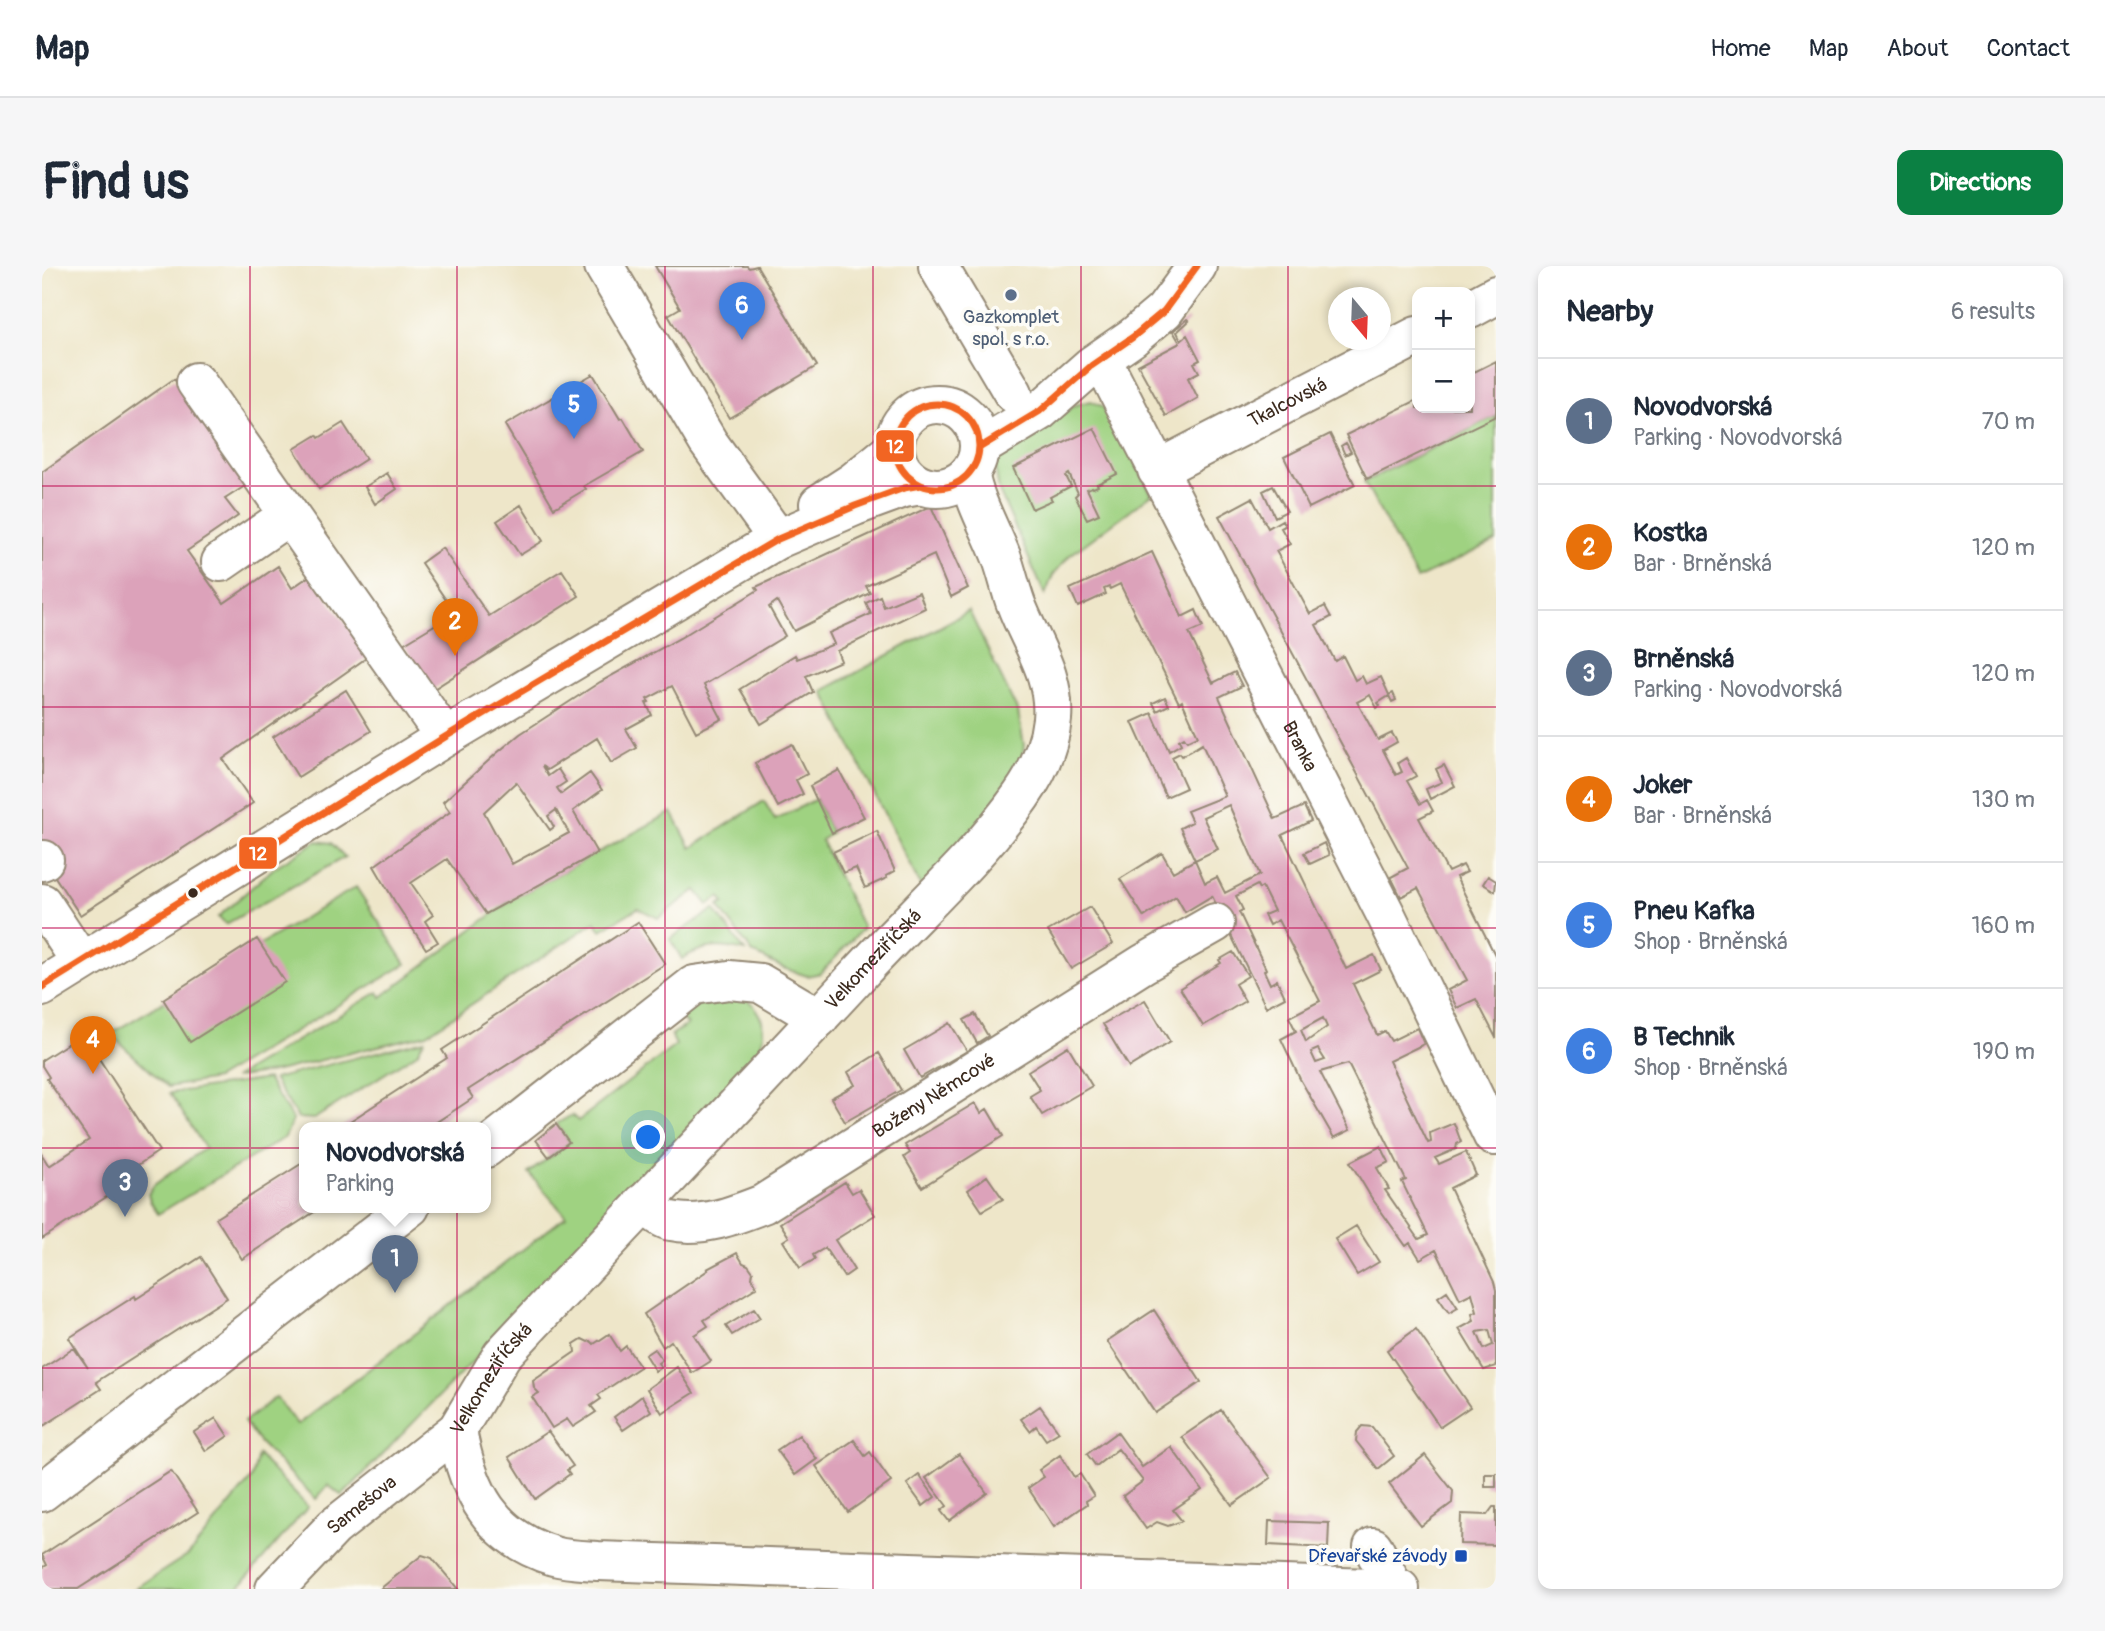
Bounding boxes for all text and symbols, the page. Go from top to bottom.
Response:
text: Map [35,28,90,69]
text: Home [1710,34,1771,63]
text: Map [1809,34,1849,63]
text: About [1887,34,1949,63]
text: Contact [1987,34,2070,63]
button: Directions [1897,150,2063,215]
text: Find us [42,152,189,213]
pin: 6 [719,282,765,340]
marker: Gazkomplet spol. s r.o. [1003,287,1019,303]
north arrow [1328,287,1391,350]
map controls [1412,287,1475,413]
button: + [1412,287,1475,350]
text: Nearby [1566,293,1653,330]
text: 6 results [1951,297,2035,326]
place label: Gazkomplet spol. s r.o. [963,305,1059,351]
button: − [1412,350,1475,413]
street label: Tkalcovská [1244,372,1331,433]
pin: 5 [551,381,597,439]
text: Novodvorská [1633,391,1773,423]
text: 1 [1585,407,1594,436]
text: 70 m [1982,407,2035,436]
text: Parking · Novodvorská [1633,423,1843,452]
line badge: 12 [875,429,915,463]
text: 12 [886,435,904,459]
text: Kostka [1633,517,1708,549]
text: 2 [1583,533,1595,562]
text: 120 m [1972,533,2035,562]
text: Bar · Brněnská [1633,549,1772,578]
pin: 2 [432,598,478,656]
text: Brněnská [1633,643,1734,675]
text: 3 [1583,659,1595,688]
text: 120 m [1972,659,2035,688]
text: Parking · Novodvorská [1633,675,1843,704]
street label: Branka [1277,717,1323,776]
text: Joker [1633,769,1692,801]
text: 4 [1582,785,1596,814]
text: 130 m [1972,785,2035,814]
text: Bar · Brněnská [1633,801,1772,830]
line badge: 12 [238,836,278,870]
text: 12 [249,842,267,866]
unlabelled marker [186,886,200,900]
text: Pneu Kafka [1633,895,1755,927]
street label: Velkomeziříčská [820,904,927,1015]
text: 5 [1583,911,1595,940]
text: 160 m [1971,911,2035,940]
text: Shop · Brněnská [1633,927,1788,956]
pin: 4 [70,1016,116,1074]
text: B Technik [1633,1021,1735,1053]
text: 6 [1582,1037,1596,1066]
text: 190 m [1973,1037,2035,1066]
street label: Boženy Němcové [868,1048,1000,1144]
text: Shop · Brněnská [1633,1053,1788,1082]
your location [631,1120,665,1154]
popup [299,1122,491,1213]
text: Novodvorská [325,1137,465,1169]
pin: 3 [102,1159,148,1217]
text: Parking [325,1169,394,1198]
pin: 1 [372,1235,418,1293]
street label: Velkomeziříčská [445,1318,538,1439]
street label: Samešova [321,1470,402,1539]
place label: Dřevařské závody [1308,1544,1447,1568]
marker: Dřevařské závody [1453,1548,1469,1564]

